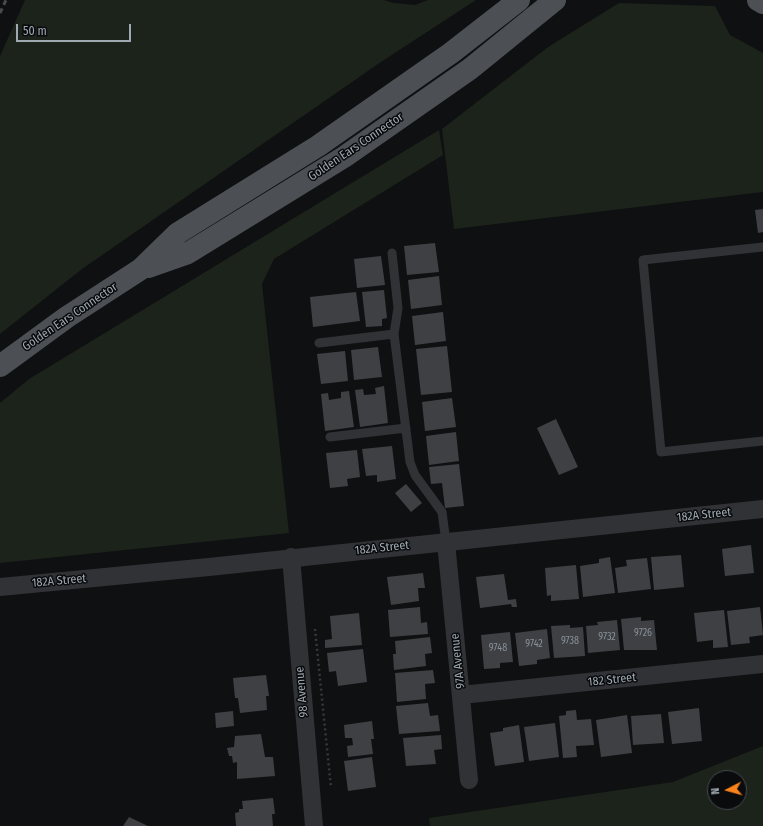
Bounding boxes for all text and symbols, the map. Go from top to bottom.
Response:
scale bar [18,16,133,42]
text: 50 m [23,24,47,38]
street label: Golden Ears Connector [306,110,406,184]
street label: Golden Ears Connector [20,280,120,354]
street label: 182A Street [676,505,732,525]
street label: 182A Street [354,538,410,558]
street label: 182A Street [31,571,87,591]
house number: 9726 [634,627,652,639]
house number: 9732 [598,631,616,643]
street label: 97A Avenue [448,633,468,689]
house number: 9738 [561,635,579,647]
house number: 9742 [525,638,543,650]
house number: 9748 [489,642,507,654]
street label: 98 Avenue [293,666,311,718]
street label: 182 Street [587,670,637,690]
north arrow [707,770,747,810]
text: N [709,787,722,795]

